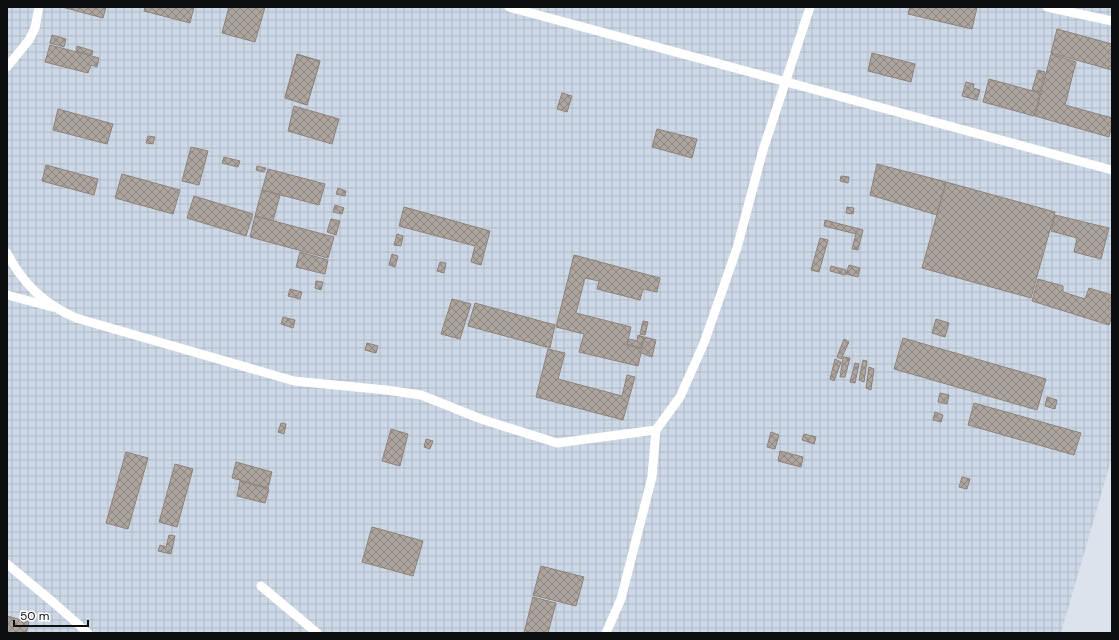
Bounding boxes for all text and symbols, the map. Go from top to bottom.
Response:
scale bar [14,602,88,628]
text: 50 m [20,608,49,624]

